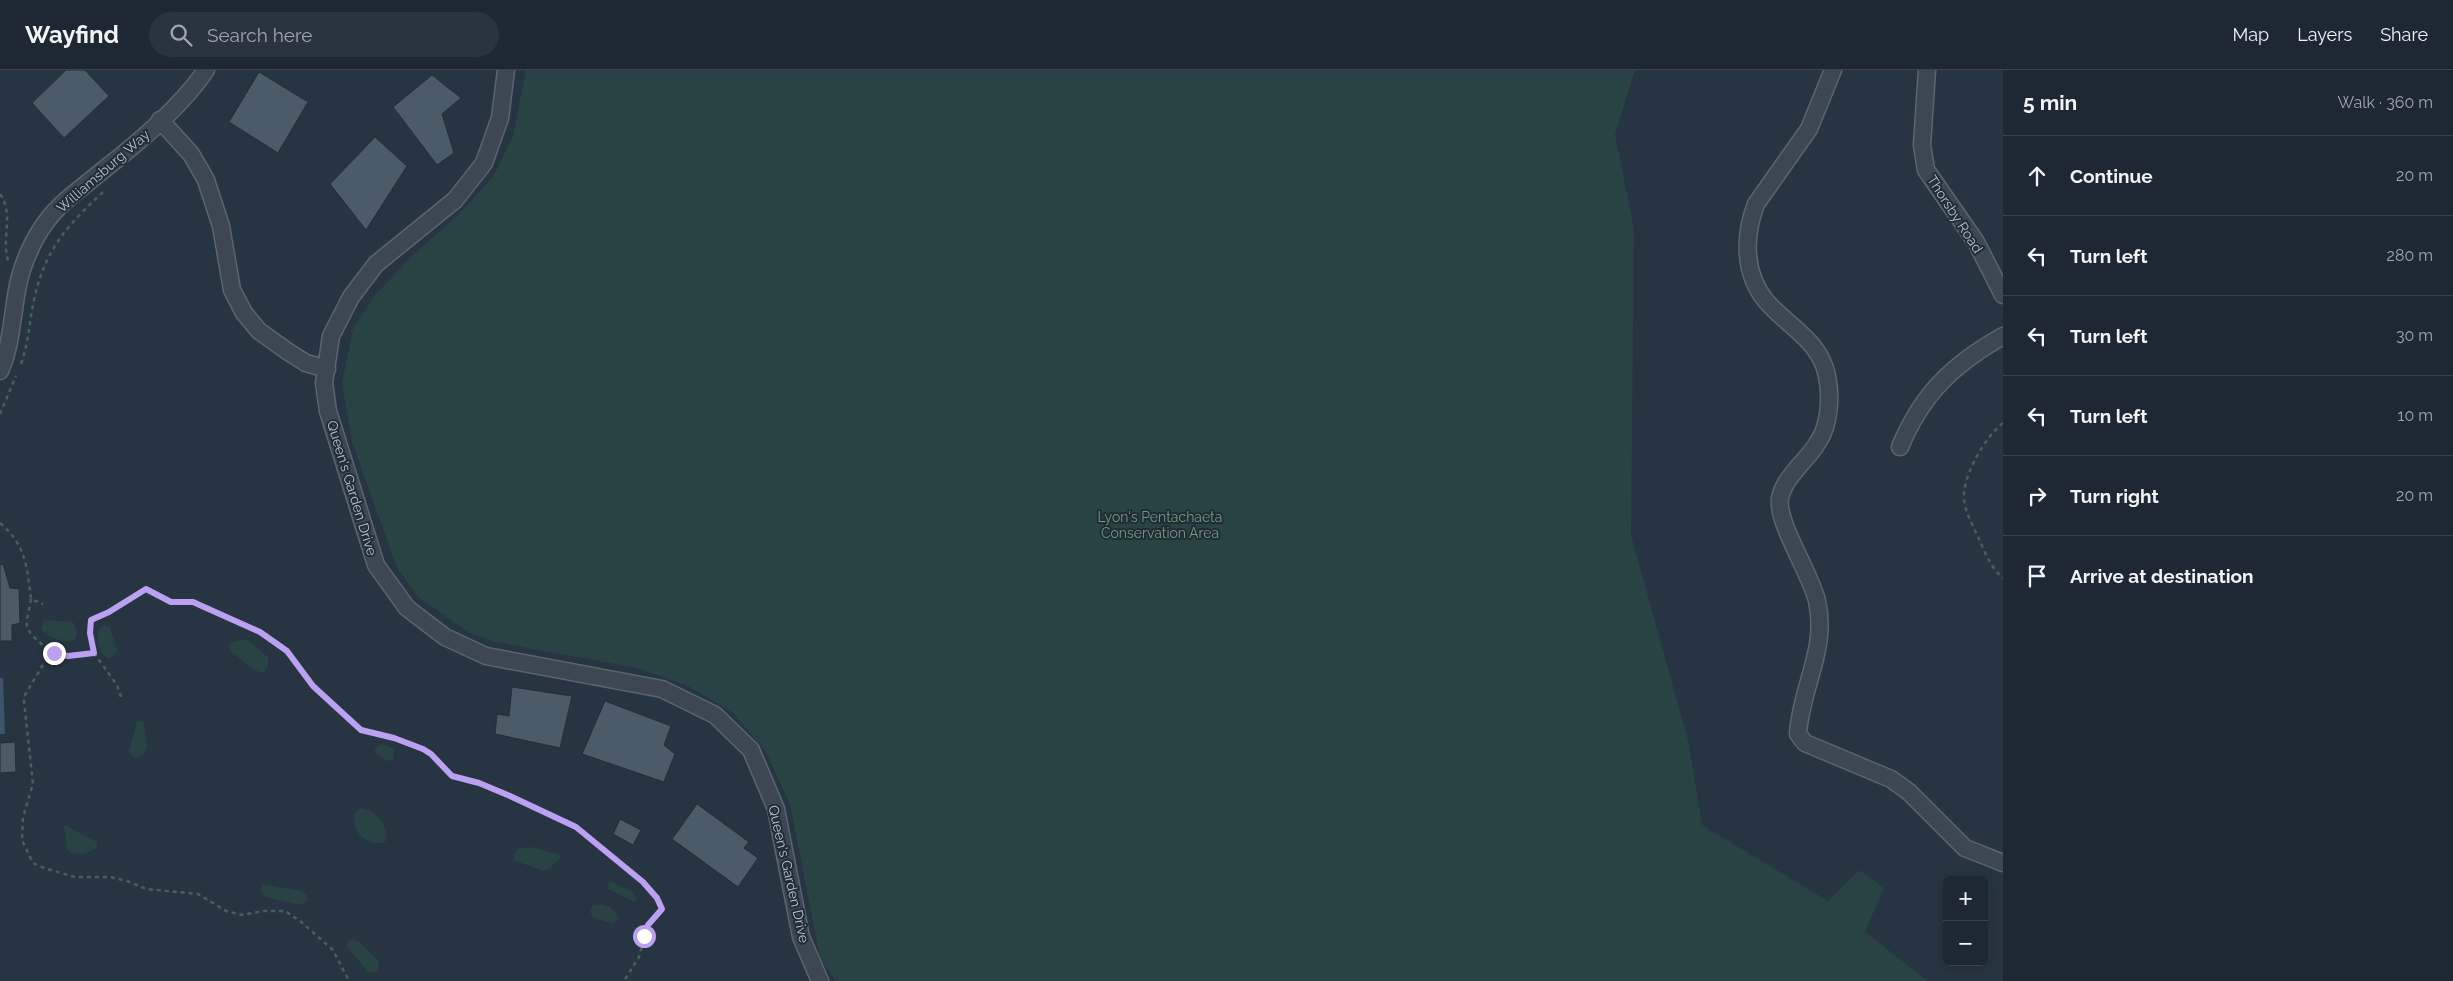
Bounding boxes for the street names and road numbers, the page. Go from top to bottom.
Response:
street label: Williamsburg Way [53,126,153,216]
street label: Thorsby Road [1924,172,1986,256]
street label: Queen's Garden Drive [324,418,380,558]
street label: Queen's Garden Drive [765,804,813,944]

